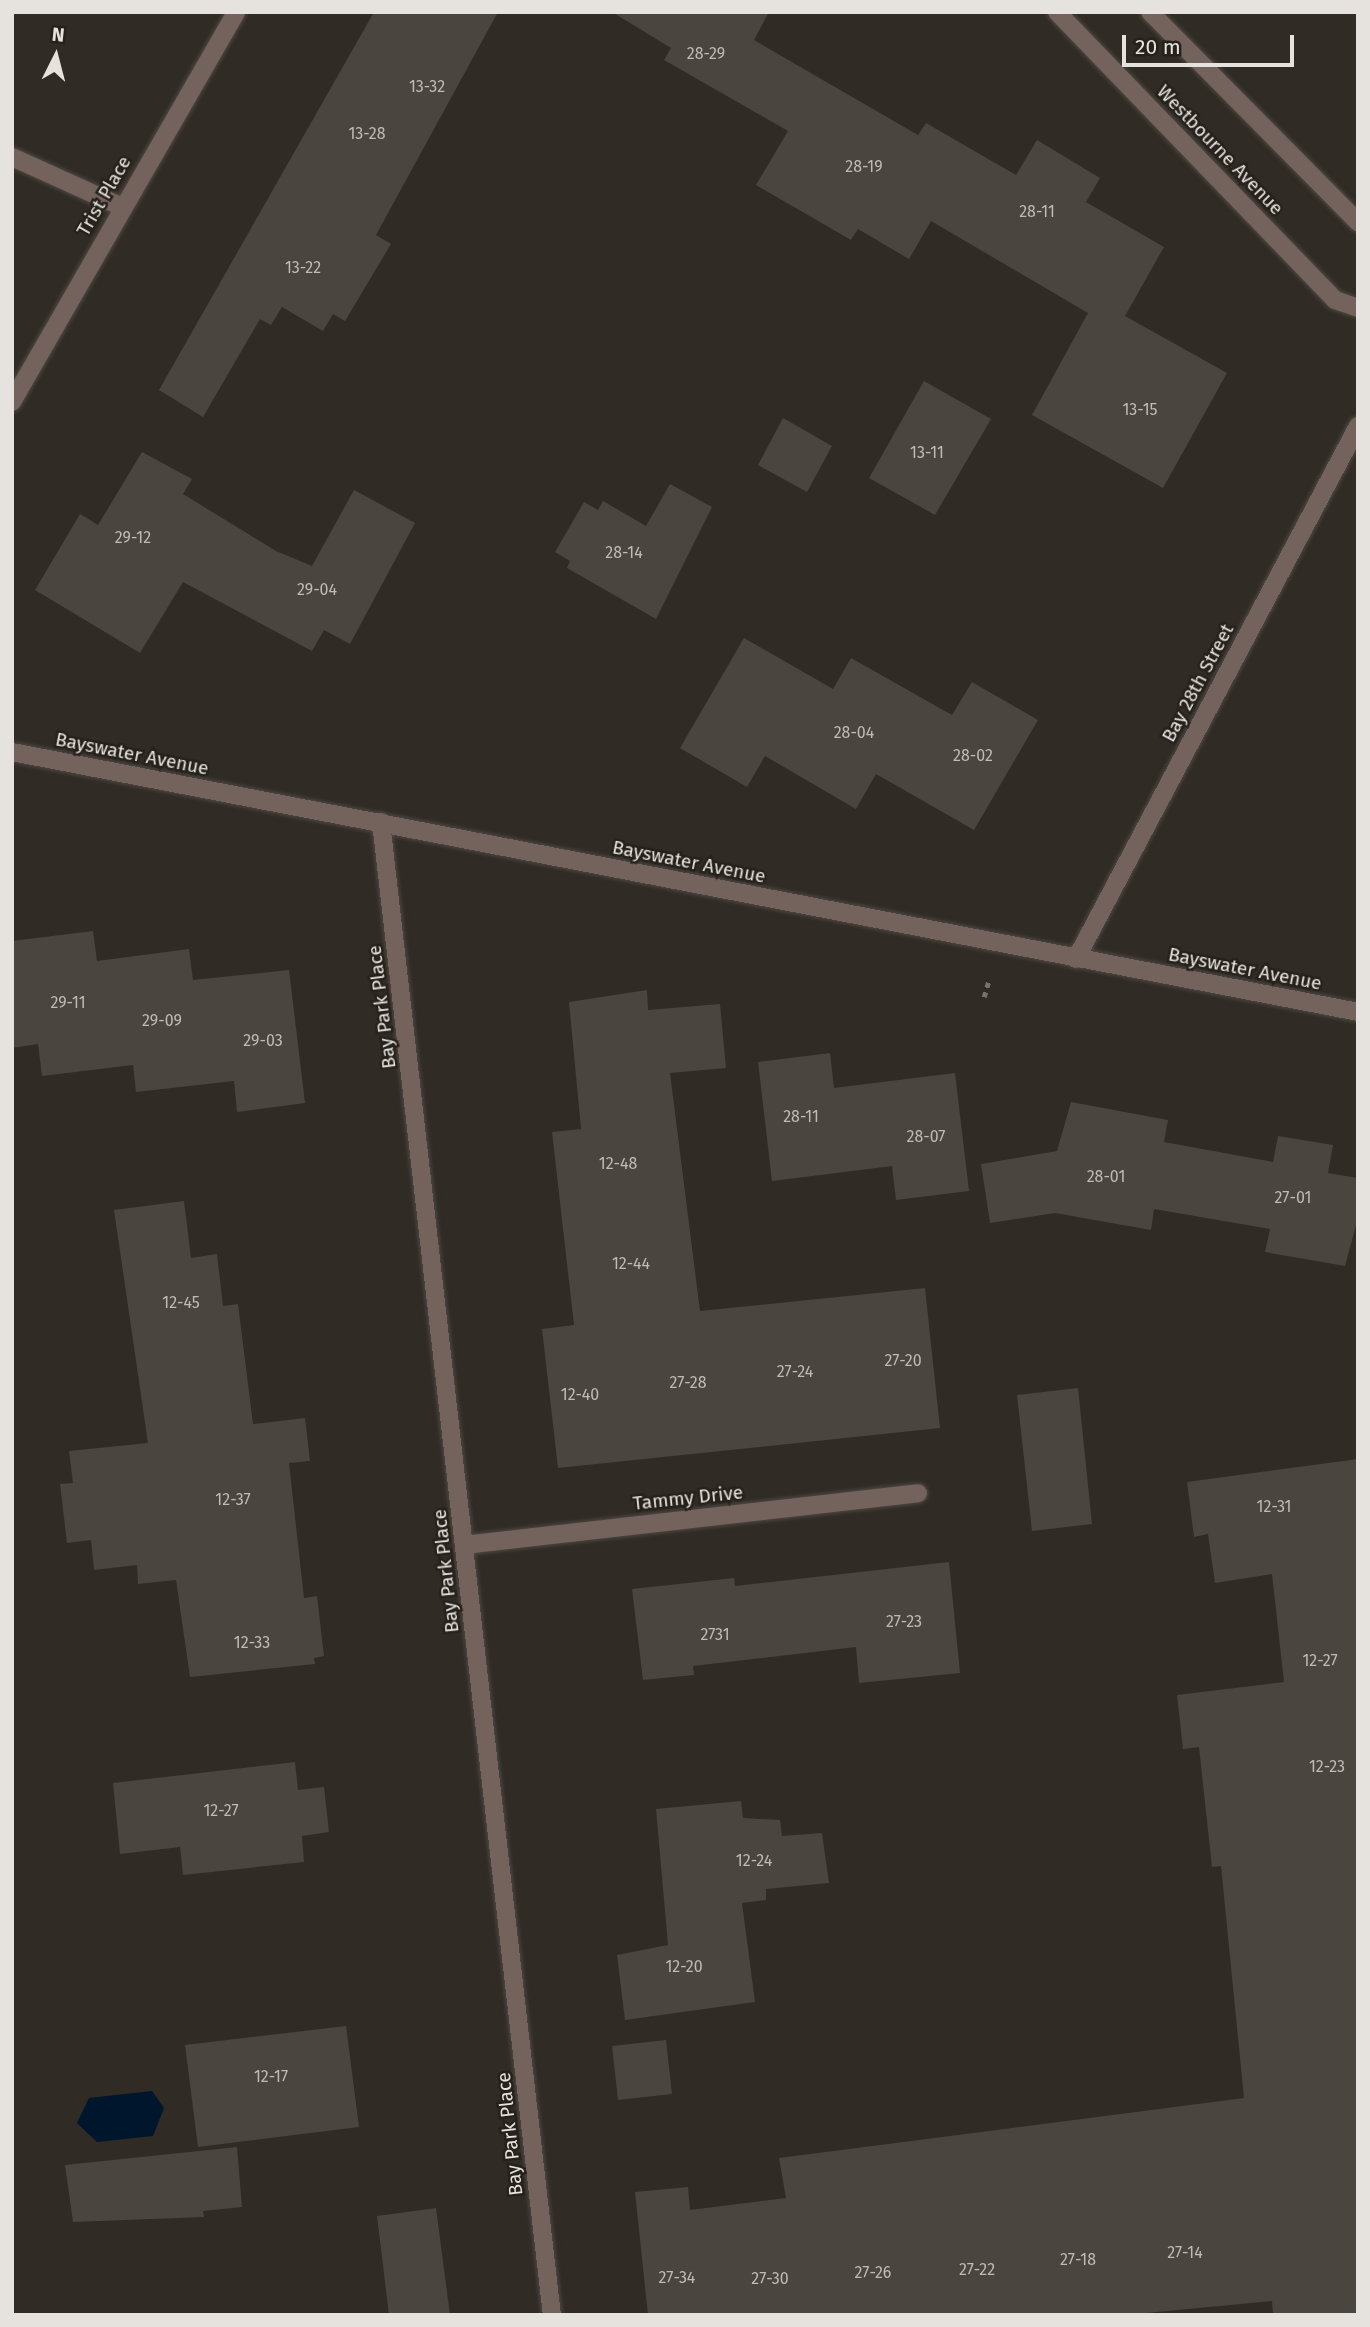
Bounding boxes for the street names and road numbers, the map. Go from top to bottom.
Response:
street label: Westbourne Avenue [1152,80,1288,220]
street label: Trist Place [72,152,136,240]
street label: Bay 28th Street [1157,620,1239,746]
street label: Bayswater Avenue [53,728,211,780]
street label: Bayswater Avenue [610,836,768,888]
street label: Bayswater Avenue [1166,943,1324,995]
street label: Bay Park Place [363,944,401,1070]
street label: Tammy Drive [632,1481,744,1515]
street label: Bay Park Place [428,1508,464,1634]
street label: Bay Park Place [492,2071,528,2197]

